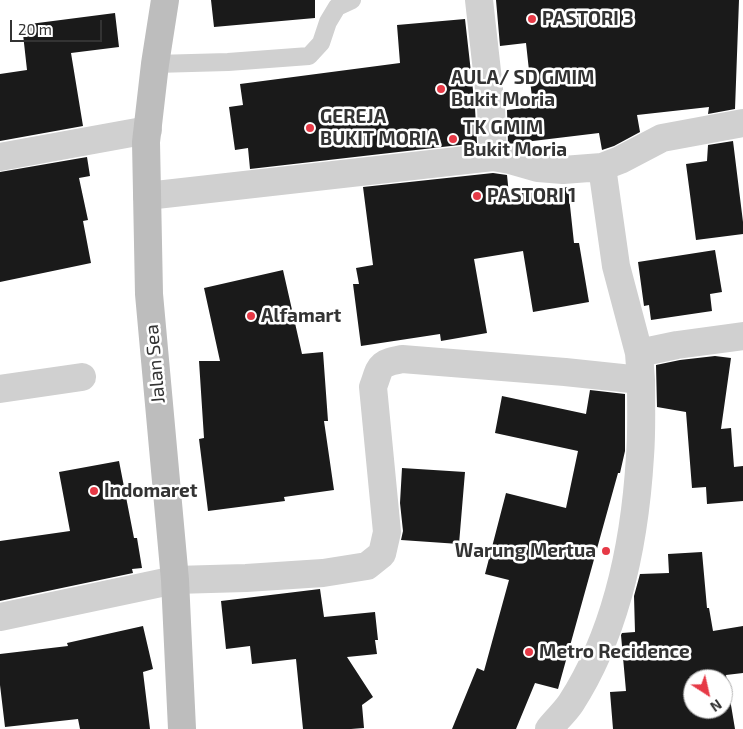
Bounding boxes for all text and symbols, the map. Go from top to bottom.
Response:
place label: PASTORI 3 [542,8,634,30]
scale bar [12,10,105,42]
marker: PASTORI 3 [526,13,538,25]
text: 20 m [18,20,52,38]
place label: AULA/ SD GMIM Bukit Moria [451,67,594,111]
marker: AULA/ SD GMIM Bukit Moria [435,83,447,95]
place label: GEREJA BUKIT MORIA [320,106,439,150]
place label: TK GMIM Bukit Moria [463,117,567,161]
marker: GEREJA BUKIT MORIA [304,122,316,134]
marker: TK GMIM Bukit Moria [447,133,459,145]
place label: PASTORI 1 [487,185,576,207]
marker: PASTORI 1 [471,190,483,202]
place label: Alfamart [261,305,341,327]
marker: Alfamart [245,310,257,322]
street label: Jalan Sea [140,323,170,405]
place label: Indomaret [104,480,198,502]
marker: Indomaret [88,485,100,497]
place label: Warung Mertua [455,540,596,562]
marker: Warung Mertua [600,545,612,557]
place label: Metro Recidence [539,641,690,663]
marker: Metro Recidence [523,646,535,658]
north arrow [683,669,733,719]
text: N [707,696,725,716]

